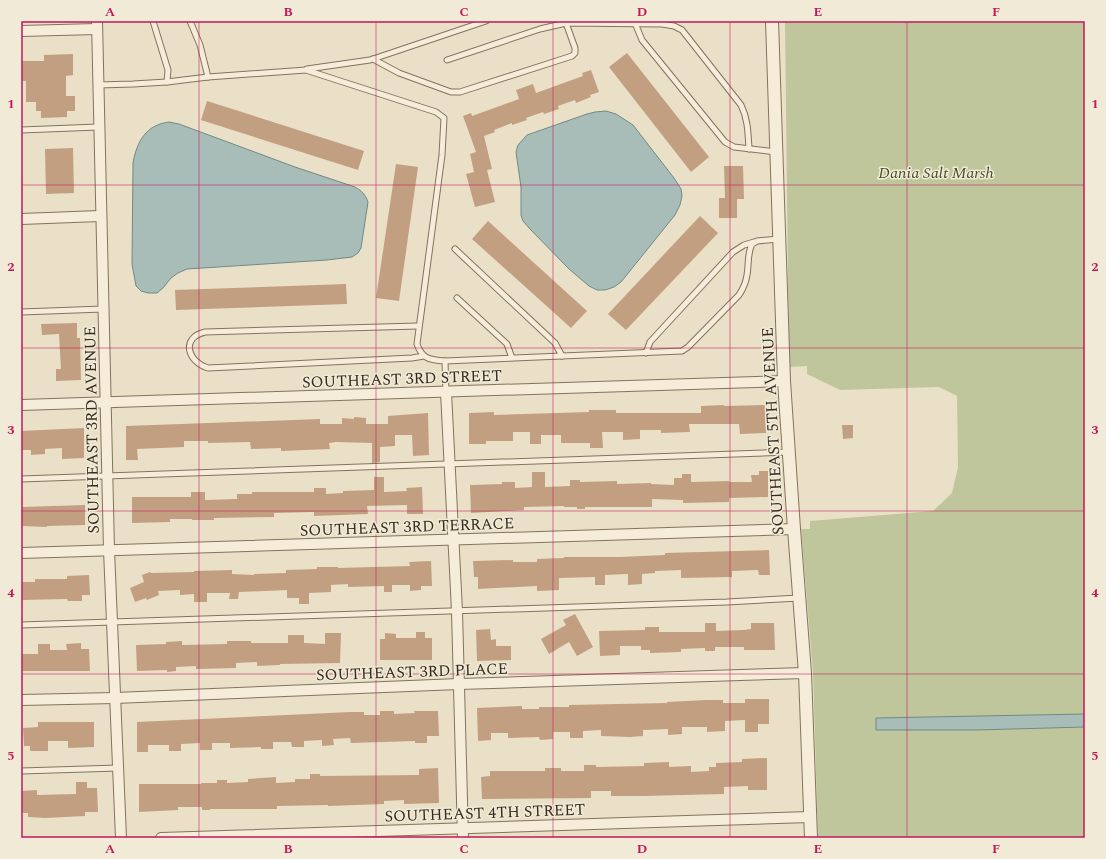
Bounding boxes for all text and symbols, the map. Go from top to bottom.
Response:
text: A [105,2,115,22]
text: B [283,2,293,22]
text: C [459,2,469,22]
text: D [637,2,647,22]
text: E [814,2,823,22]
text: F [992,2,1000,22]
text: 1 [7,94,15,114]
text: 1 [1091,94,1099,114]
park label: Dania Salt Marsh [878,161,994,185]
text: 2 [7,257,15,277]
text: 2 [1091,257,1099,277]
street label: SOUTHEAST 3RD AVENUE [78,326,106,534]
street label: SOUTHEAST 5TH AVENUE [756,326,790,536]
street label: SOUTHEAST 3RD STREET [302,364,503,394]
text: 3 [7,420,15,440]
text: 3 [1091,420,1099,440]
street label: SOUTHEAST 3RD TERRACE [299,511,515,543]
text: 4 [7,583,15,603]
text: 4 [1091,583,1099,603]
street label: SOUTHEAST 3RD PLACE [316,657,508,687]
text: 5 [7,746,15,766]
text: 5 [1091,746,1099,766]
street label: SOUTHEAST 4TH STREET [384,797,586,828]
text: A [105,839,115,859]
text: B [283,839,293,859]
text: C [459,839,469,859]
text: D [637,839,647,859]
text: E [814,839,823,859]
text: F [992,839,1000,859]

